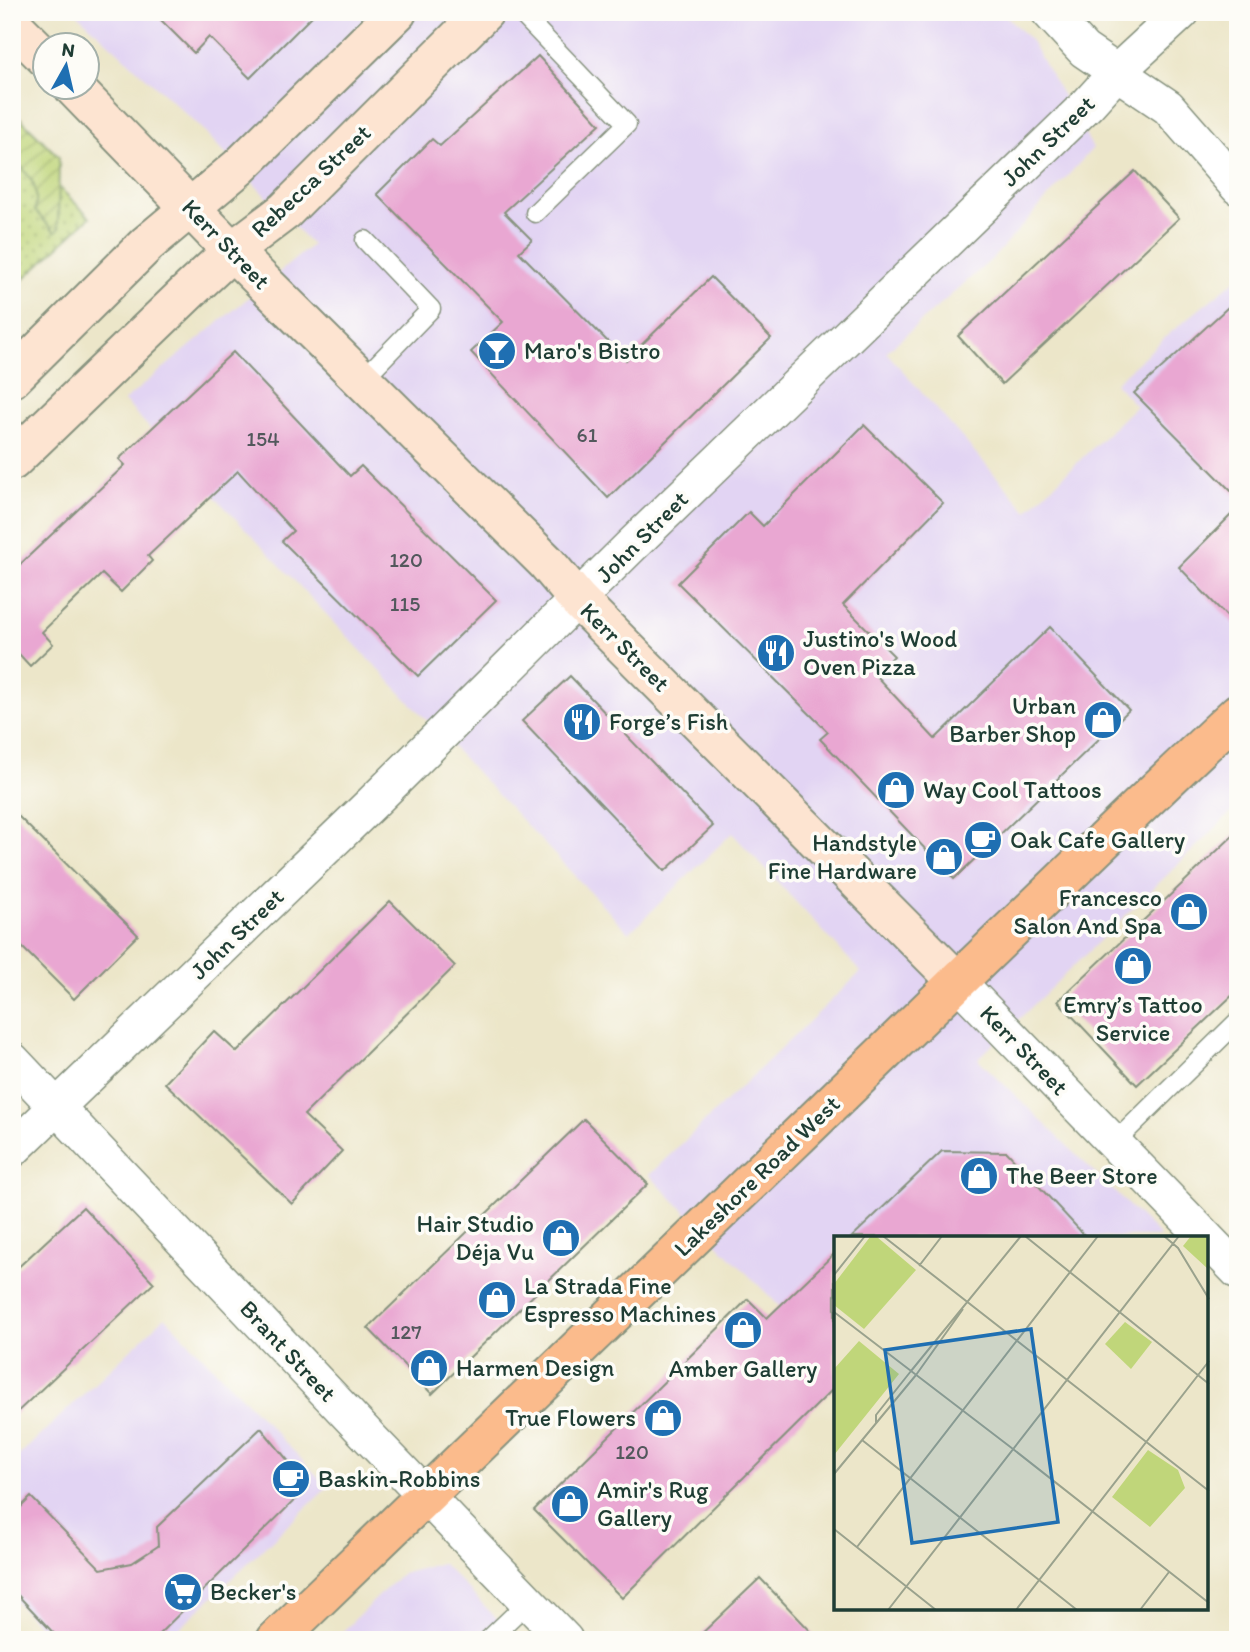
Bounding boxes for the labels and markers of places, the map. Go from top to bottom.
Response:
bar icon: Maro's Bistro [476,330,518,372]
place label: Maro's Bistro [524,336,660,365]
place label: Justino's Wood Oven Pizza [803,624,957,681]
restaurant icon: Justino's Wood Oven Pizza [755,632,797,674]
place label: Urban Barber Shop [949,691,1076,748]
shop icon: Urban Barber Shop [1082,699,1124,741]
restaurant icon: Forge’s Fish [561,701,603,743]
place label: Forge’s Fish [609,707,728,736]
shop icon: Way Cool Tattoos [875,769,917,811]
place label: Way Cool Tattoos [923,775,1102,804]
cafe icon: Oak Cafe Gallery [962,819,1004,861]
place label: Oak Cafe Gallery [1010,825,1186,854]
place label: Handstyle Fine Hardware [768,828,917,885]
shop icon: Handstyle Fine Hardware [923,836,965,878]
place label: Francesco Salon And Spa [1013,883,1162,940]
shop icon: Francesco Salon And Spa [1168,891,1210,933]
shop icon: Emry’s Tattoo Service [1112,945,1154,987]
place label: Emry’s Tattoo Service [1063,990,1203,1047]
shop icon: The Beer Store [958,1155,1000,1197]
place label: The Beer Store [1006,1161,1158,1190]
place label: Hair Studio Déja Vu [417,1209,534,1266]
shop icon: Hair Studio Déja Vu [540,1217,582,1259]
place label: La Strada Fine Espresso Machines [524,1271,716,1328]
shop icon: La Strada Fine Espresso Machines [476,1279,518,1321]
shop icon: Amber Gallery [722,1309,764,1351]
shop icon: Harmen Design [408,1347,450,1389]
place label: Harmen Design [456,1353,615,1382]
place label: Amber Gallery [669,1354,817,1383]
shop icon: True Flowers [642,1397,684,1439]
place label: True Flowers [505,1403,636,1432]
cafe icon: Baskin-Robbins [270,1458,312,1500]
place label: Baskin-Robbins [318,1464,480,1493]
place label: Amir's Rug Gallery [597,1475,709,1532]
shop icon: Amir's Rug Gallery [549,1483,591,1525]
supermarket icon: Becker's [162,1571,204,1613]
place label: Becker's [210,1577,297,1606]

